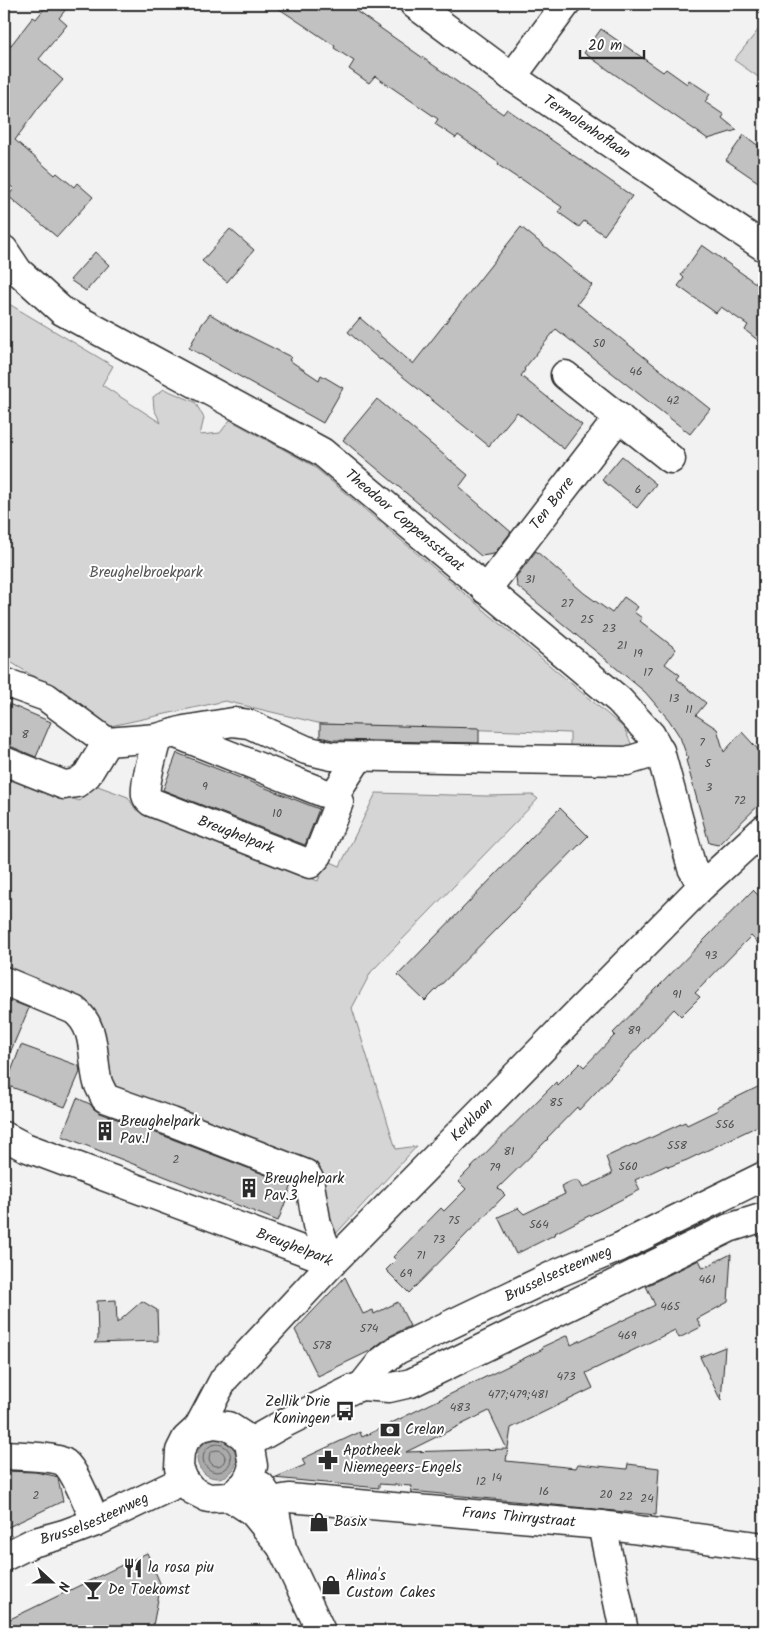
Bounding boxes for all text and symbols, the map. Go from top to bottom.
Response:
scale bar [580,28,644,60]
text: 20 m [588,34,622,58]
street label: Termolenhoflaan [537,89,635,166]
house number: 50 [593,334,605,353]
house number: 46 [629,362,643,381]
house number: 42 [666,391,680,410]
street label: Theodoor Coppensstraat [339,464,470,578]
street label: Ten Borre [524,472,581,535]
house number: 6 [635,480,641,499]
park label: Breughelbroekpark [89,561,204,585]
house number: 31 [525,570,536,589]
house number: 27 [561,594,574,613]
house number: 25 [580,610,595,629]
house number: 23 [602,619,616,638]
house number: 21 [617,636,628,655]
house number: 19 [633,644,643,663]
house number: 17 [643,663,653,682]
house number: 13 [669,689,679,708]
house number: 11 [685,700,693,719]
house number: 8 [21,725,29,744]
house number: 7 [699,733,705,752]
house number: 5 [705,754,713,773]
house number: 9 [202,777,208,796]
house number: 3 [706,778,713,797]
house number: 72 [734,791,746,810]
house number: 10 [272,804,282,823]
street label: Breughelpark [194,809,278,861]
house number: 93 [705,946,717,965]
house number: 91 [672,985,682,1004]
house number: 89 [627,1021,641,1040]
street label: Kerklaan [445,1093,499,1148]
house number: 85 [549,1093,564,1112]
place label: Breughelpark Pav.1 [120,1110,201,1151]
house number: 556 [715,1115,735,1134]
building icon: Breughelpark Pav.1 [94,1120,116,1142]
house number: 558 [667,1136,688,1155]
house number: 81 [504,1142,515,1161]
house number: 2 [173,1150,180,1169]
house number: 560 [618,1157,638,1176]
house number: 79 [489,1158,501,1177]
place label: Breughelpark Pav.3 [264,1167,345,1208]
building icon: Breughelpark Pav.3 [238,1177,260,1199]
house number: 75 [448,1211,462,1230]
house number: 564 [529,1215,549,1234]
street label: Breughelpark [252,1222,338,1274]
house number: 73 [433,1230,445,1249]
street label: Brusselsesteenweg [500,1240,616,1309]
house number: 71 [416,1246,426,1265]
house number: 69 [400,1264,412,1283]
house number: 461 [698,1270,716,1289]
house number: 465 [660,1297,681,1316]
house number: 574 [360,1319,379,1338]
house number: 469 [617,1326,637,1345]
house number: 578 [312,1336,332,1355]
house number: 473 [557,1367,576,1386]
house number: 477;479;481 [488,1385,549,1404]
place label: Zellik Drie Koningen [265,1390,330,1431]
house number: 483 [450,1398,470,1417]
bus stop icon: Zellik Drie Koningen [334,1400,356,1422]
place label: Crelan [405,1418,444,1442]
bank icon: Crelan [379,1419,401,1441]
place label: Apotheek Niemegeers-Engels [343,1439,462,1480]
pharmacy icon: Apotheek Niemegeers-Engels [317,1449,339,1471]
house number: 14 [492,1468,503,1487]
house number: 12 [476,1472,486,1491]
house number: 16 [539,1482,549,1501]
house number: 20 [600,1485,612,1504]
house number: 2 [33,1486,40,1505]
street label: Brusselsesteenweg [37,1487,153,1552]
house number: 22 [619,1487,633,1506]
house number: 24 [640,1489,654,1508]
street label: Frans Thirrystraat [461,1501,577,1535]
place label: Basix [334,1510,368,1534]
shop icon: Basix [308,1511,330,1533]
place label: la rosa piu [148,1556,214,1580]
restaurant icon: la rosa piu [122,1557,144,1579]
north arrow [28,1558,78,1608]
place label: Alina's Custom Cakes [346,1564,436,1605]
shop icon: Alina's Custom Cakes [320,1574,342,1596]
text: N [51,1578,75,1595]
place label: De Toekomst [108,1578,190,1602]
bar icon: De Toekomst [82,1579,104,1601]

